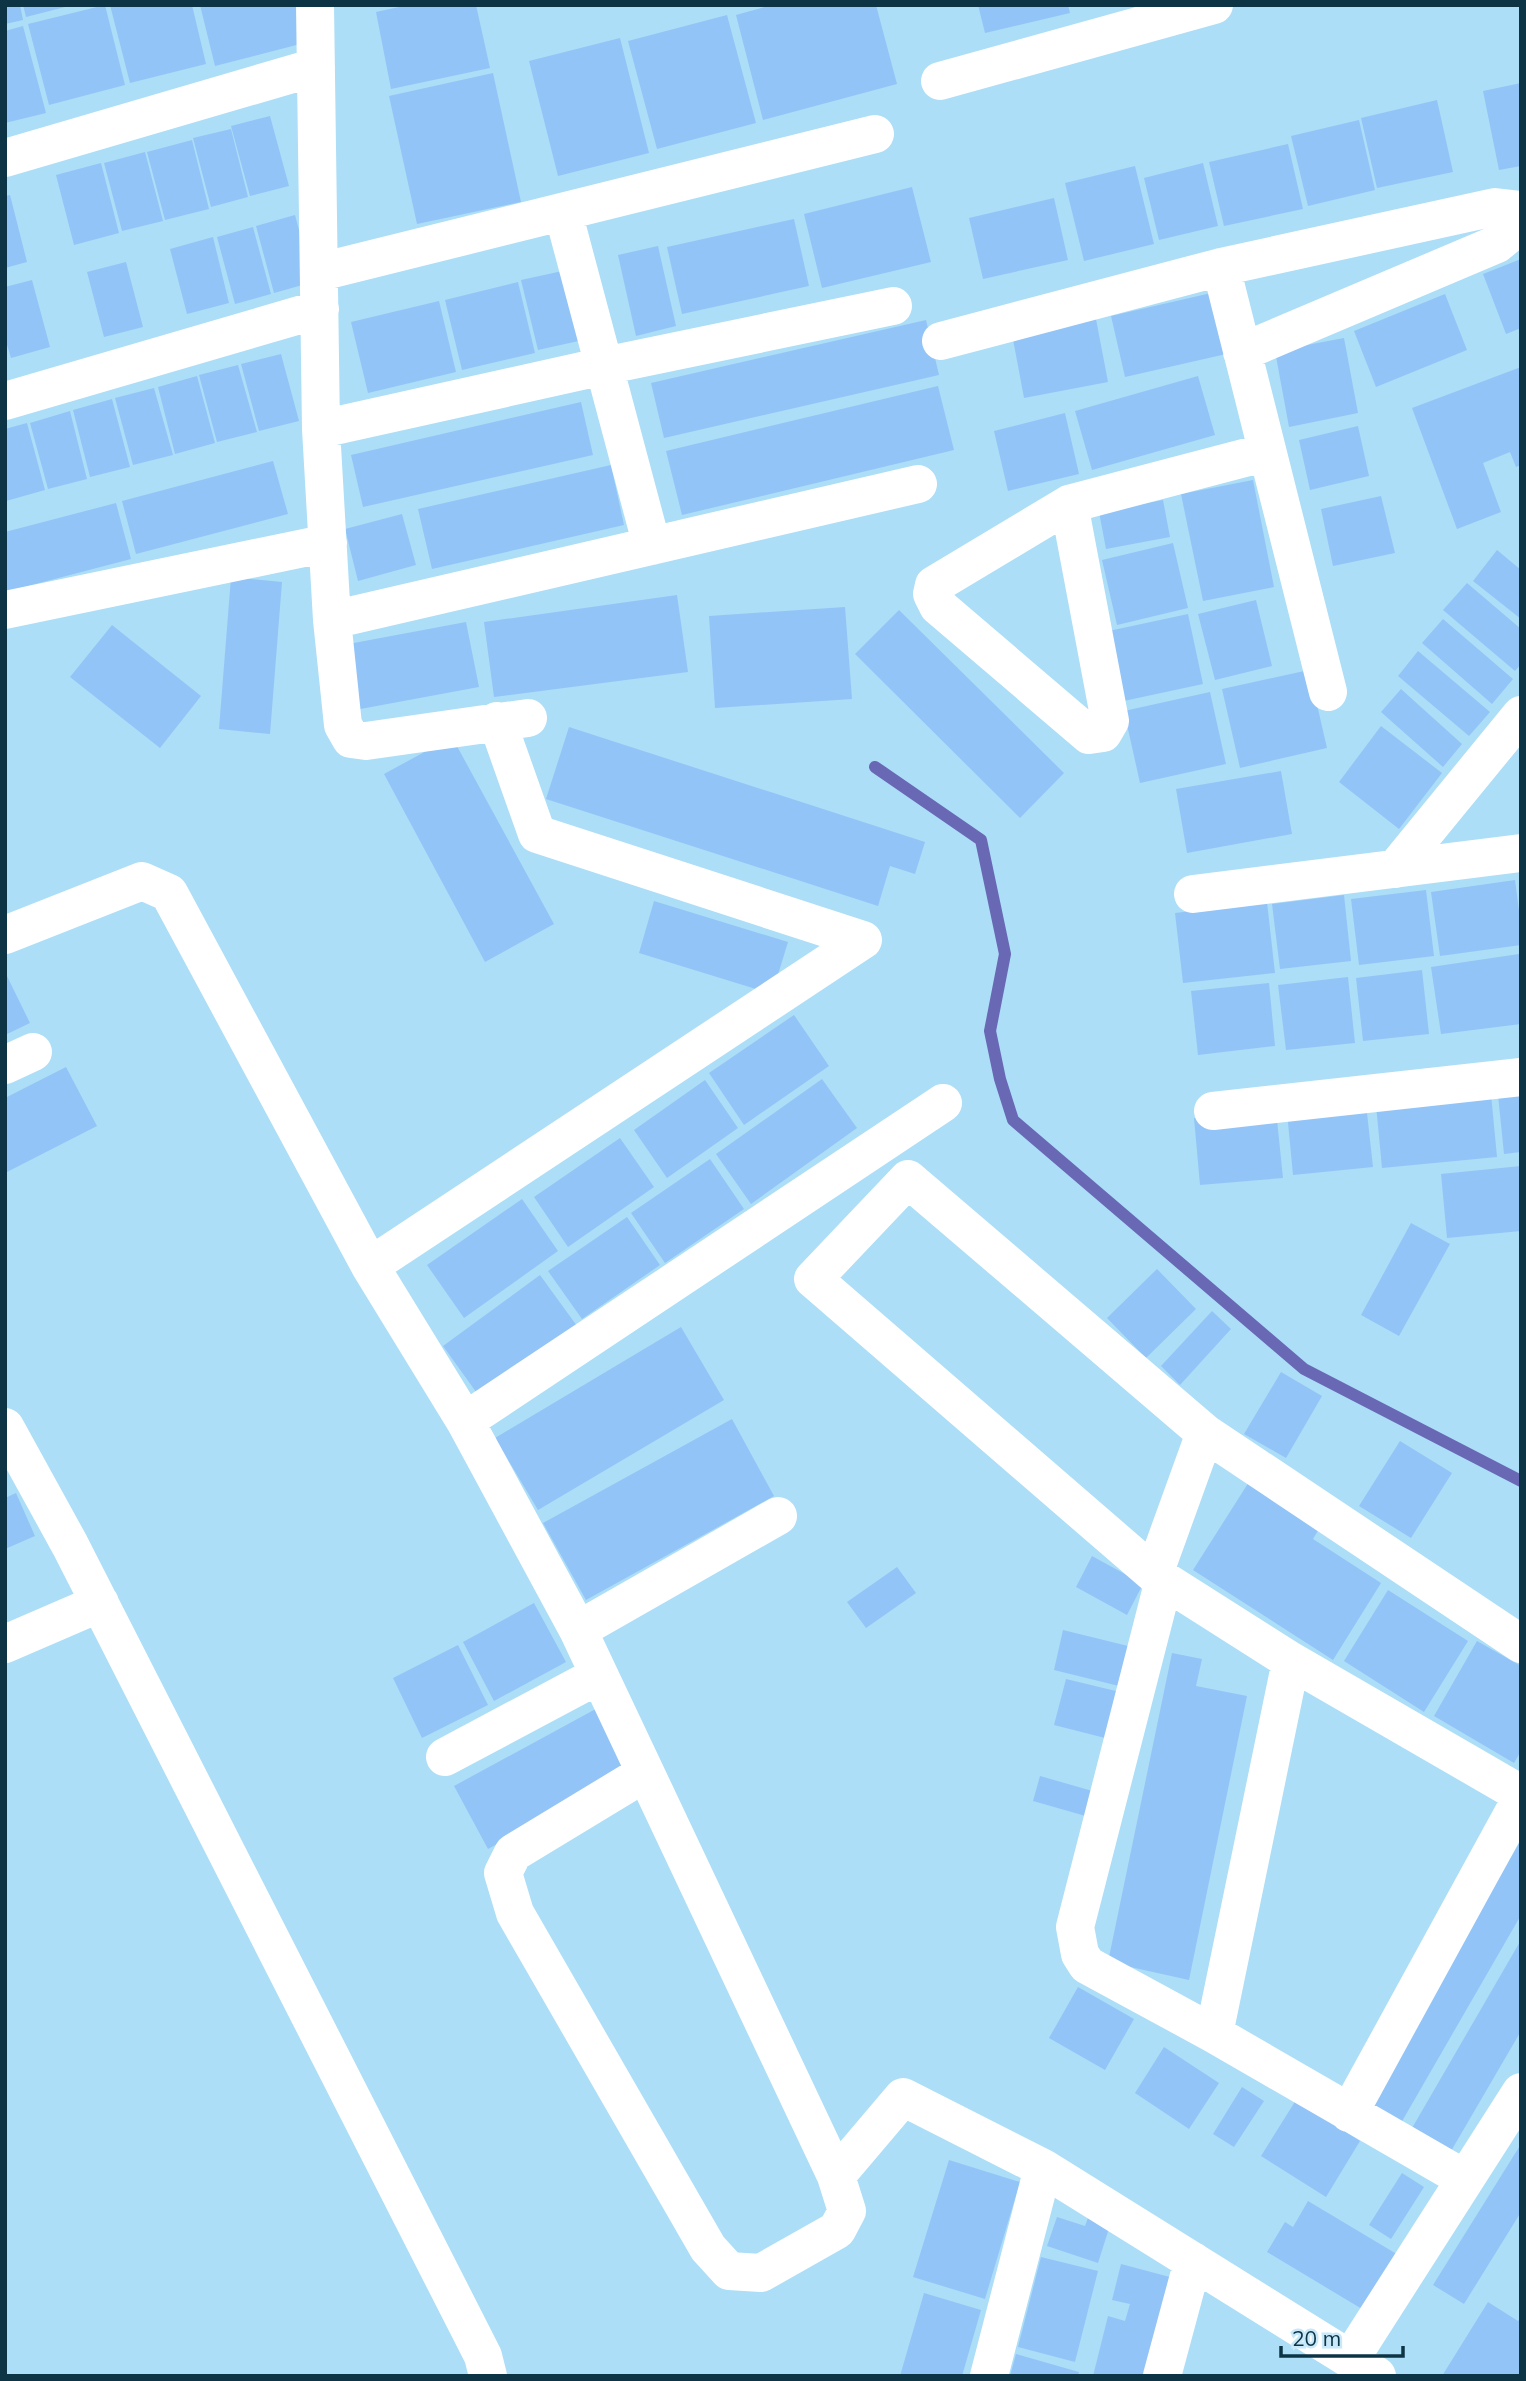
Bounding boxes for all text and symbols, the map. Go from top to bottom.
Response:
scale bar [1281,2314,1404,2358]
text: 20 m [1292,2325,1341,2351]

